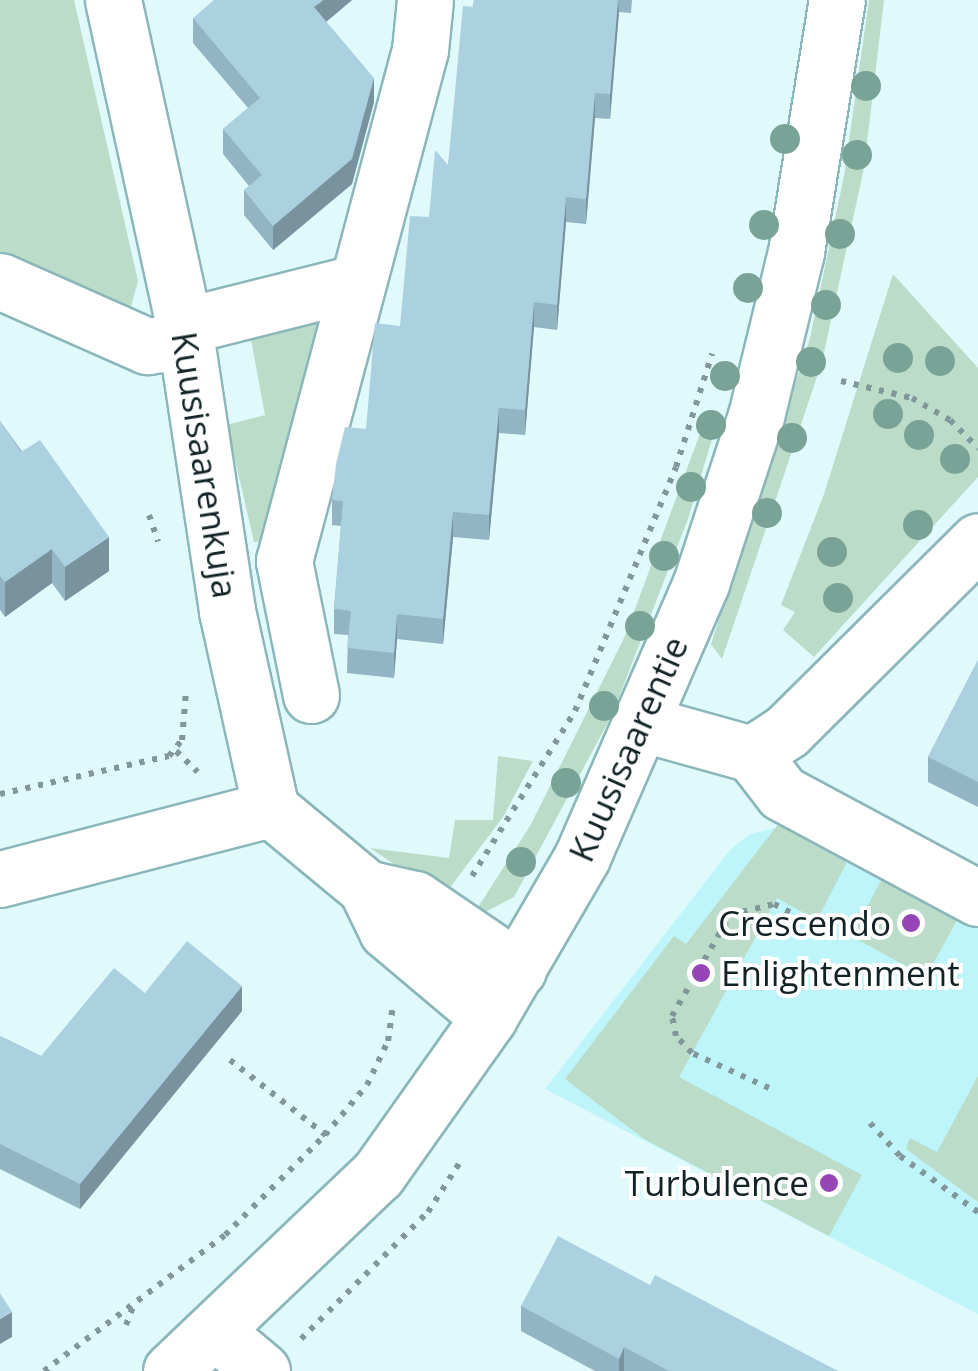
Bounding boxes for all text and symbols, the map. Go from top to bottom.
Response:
street label: Kuusisaarenkuja [163,329,247,601]
street label: Kuusisaarentie [560,630,696,868]
place label: Crescendo [718,902,891,944]
marker: Crescendo [900,912,922,934]
place label: Enlightenment [721,952,960,994]
marker: Enlightenment [690,962,712,984]
place label: Turbulence [625,1162,809,1204]
marker: Turbulence [818,1172,840,1194]

